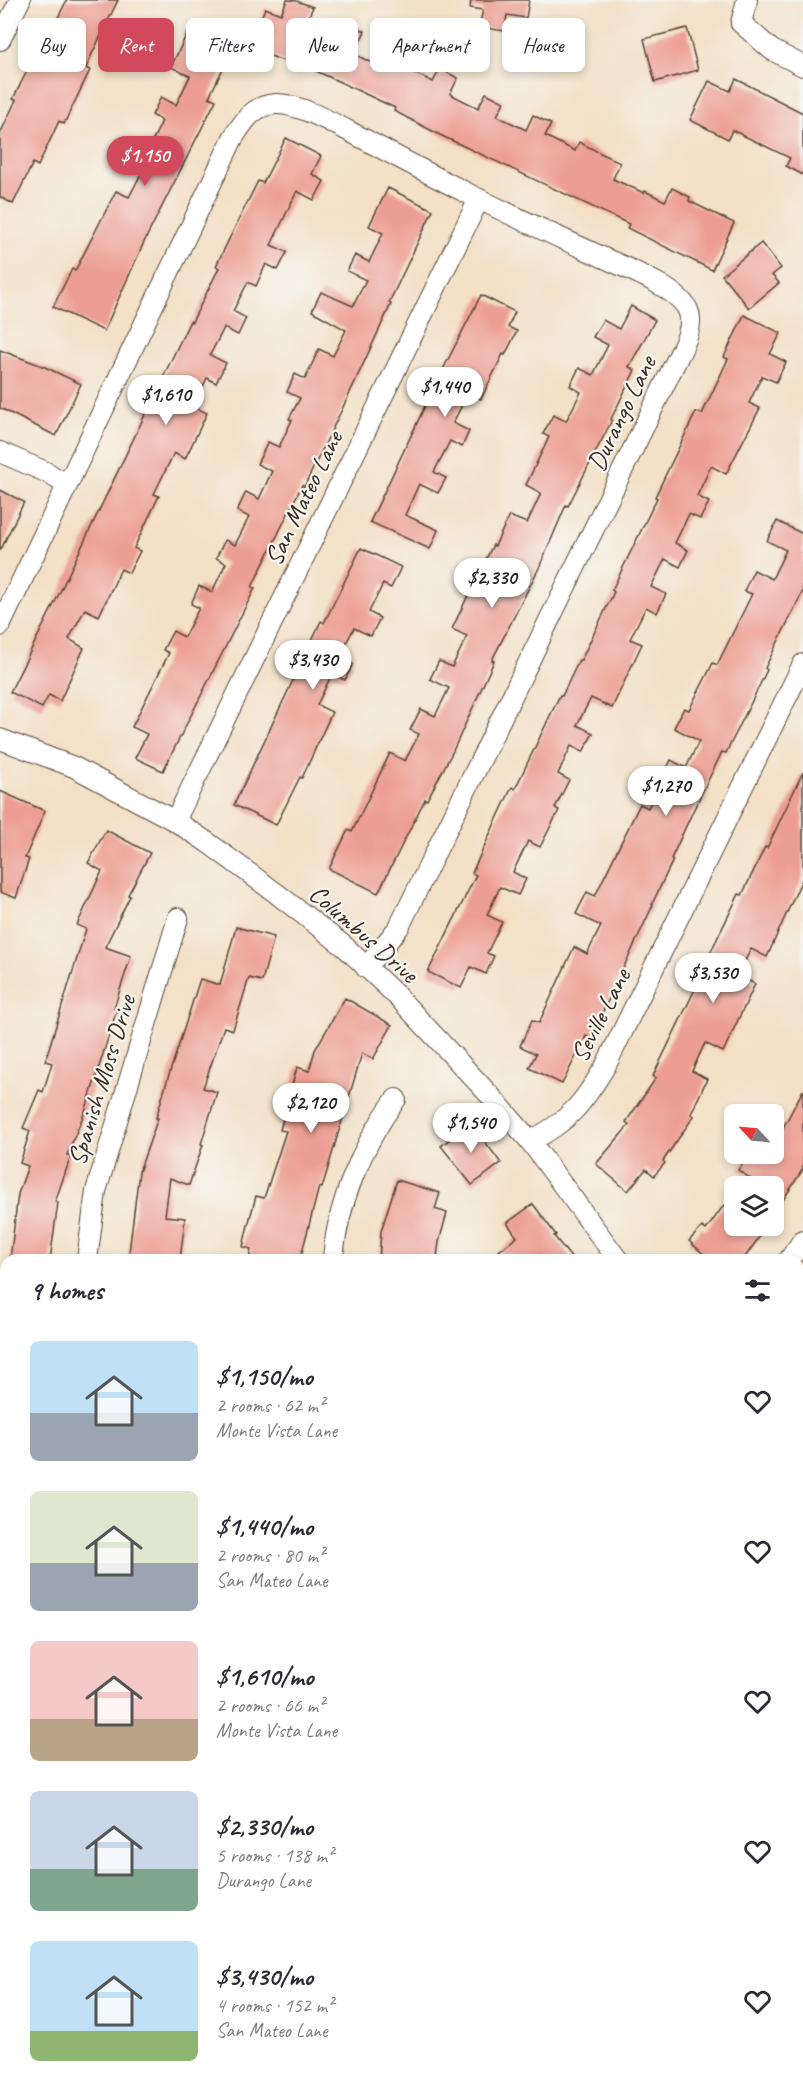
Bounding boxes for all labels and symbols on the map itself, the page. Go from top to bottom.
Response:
pin: $1,150 [96,136,194,187]
street label: Durango Lane [580,349,664,476]
pin: $1,440 [396,367,494,418]
pin: $1,610 [117,375,215,426]
street label: San Mateo Lane [257,424,351,571]
pin: $2,330 [443,558,541,609]
pin: $3,430 [264,640,362,691]
pin: $1,270 [617,766,715,817]
street label: Columbus Drive [302,877,426,991]
pin: $3,530 [664,953,762,1004]
street label: Seville Lane [563,962,639,1067]
street label: Spanish Moss Drive [60,990,143,1169]
pin: $2,120 [262,1083,360,1134]
pin: $1,540 [422,1103,520,1154]
north arrow [724,1104,784,1164]

